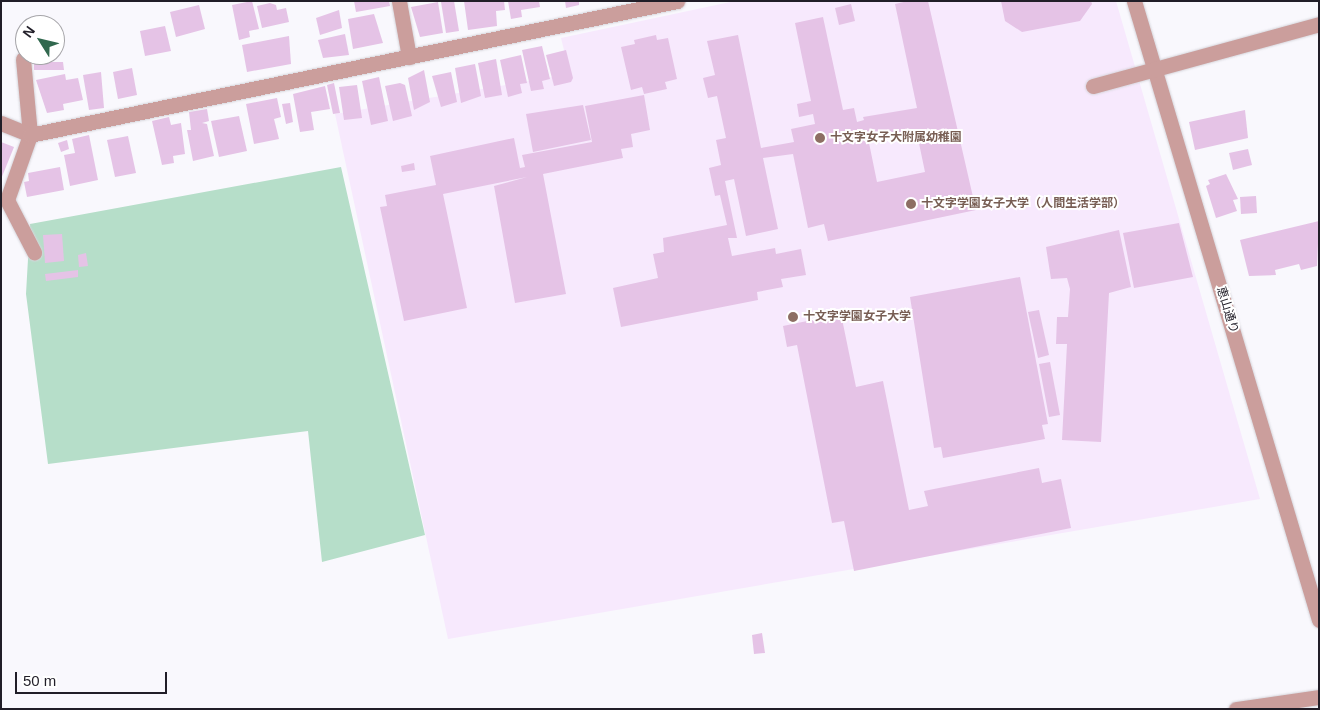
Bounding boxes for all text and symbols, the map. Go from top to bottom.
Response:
north arrow [15,15,65,65]
text: N [19,23,38,41]
place label: 十文字女子大附属幼稚園 [830,131,962,145]
marker: 十文字女子大附属幼稚園 [814,132,826,144]
place label: 十文字学園女子大学（人間生活学部） [921,197,1125,211]
marker: 十文字学園女子大学（人間生活学部） [905,198,917,210]
street label: 恵山通り [1213,285,1241,335]
place label: 十文字学園女子大学 [803,310,911,324]
marker: 十文字学園女子大学 [787,311,799,323]
scale bar [18,662,170,694]
text: 50 m [23,672,56,689]

